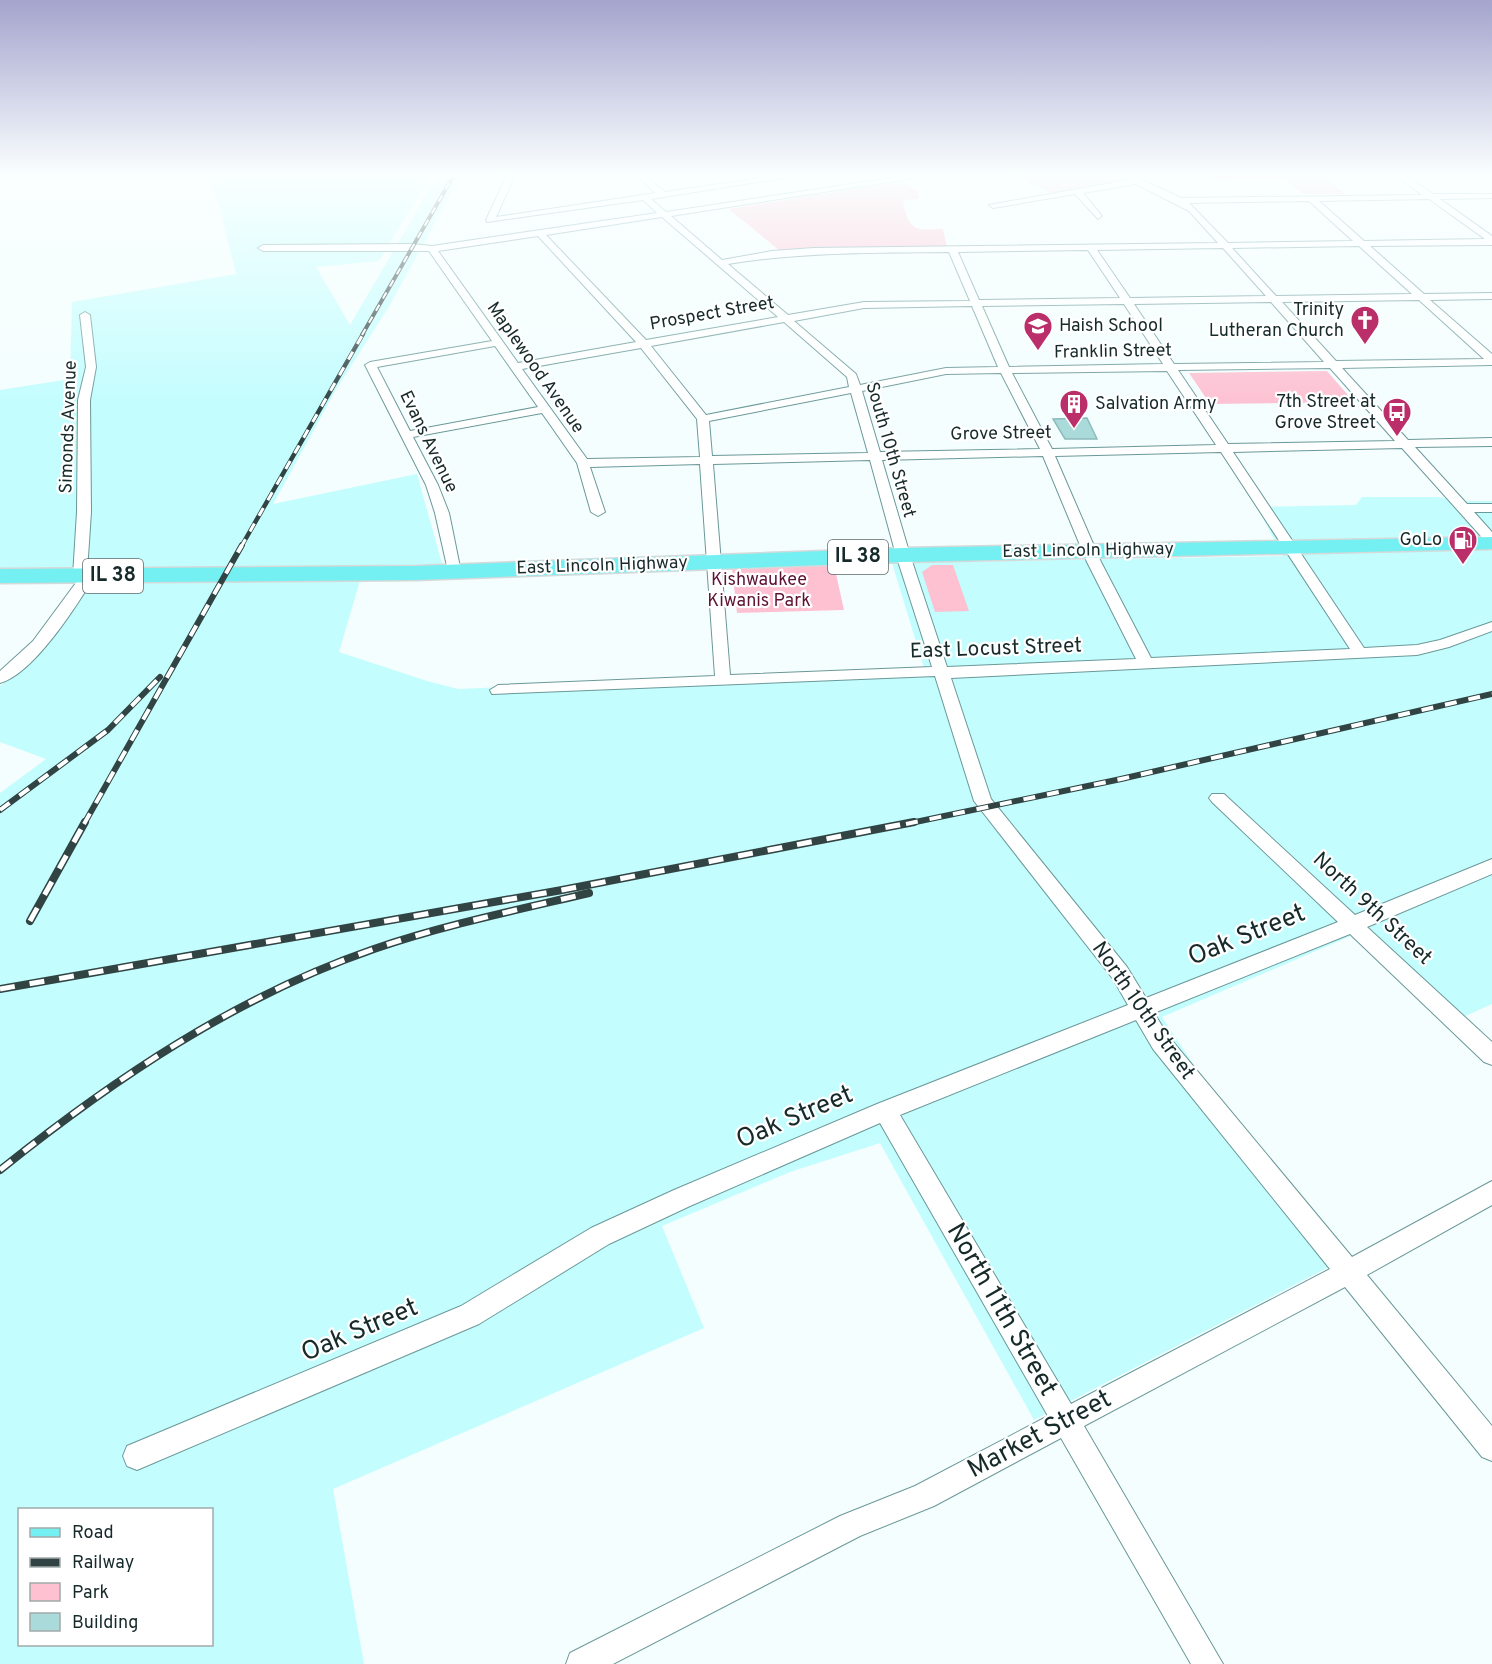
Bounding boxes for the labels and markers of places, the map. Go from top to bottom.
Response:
place label: Trinity Lutheran Church [1209,299,1344,343]
church icon: Trinity Lutheran Church [1349,304,1381,346]
school or university icon: Haish School [1022,310,1054,352]
place label: Haish School [1059,315,1163,338]
building icon: Salvation Army [1058,388,1090,430]
place label: 7th Street at Grove Street [1275,391,1376,435]
place label: Salvation Army [1095,393,1217,416]
bus stop icon: 7th Street at Grove Street [1381,396,1413,438]
fuel station icon: GoLo [1447,524,1479,566]
place label: GoLo [1399,529,1442,552]

